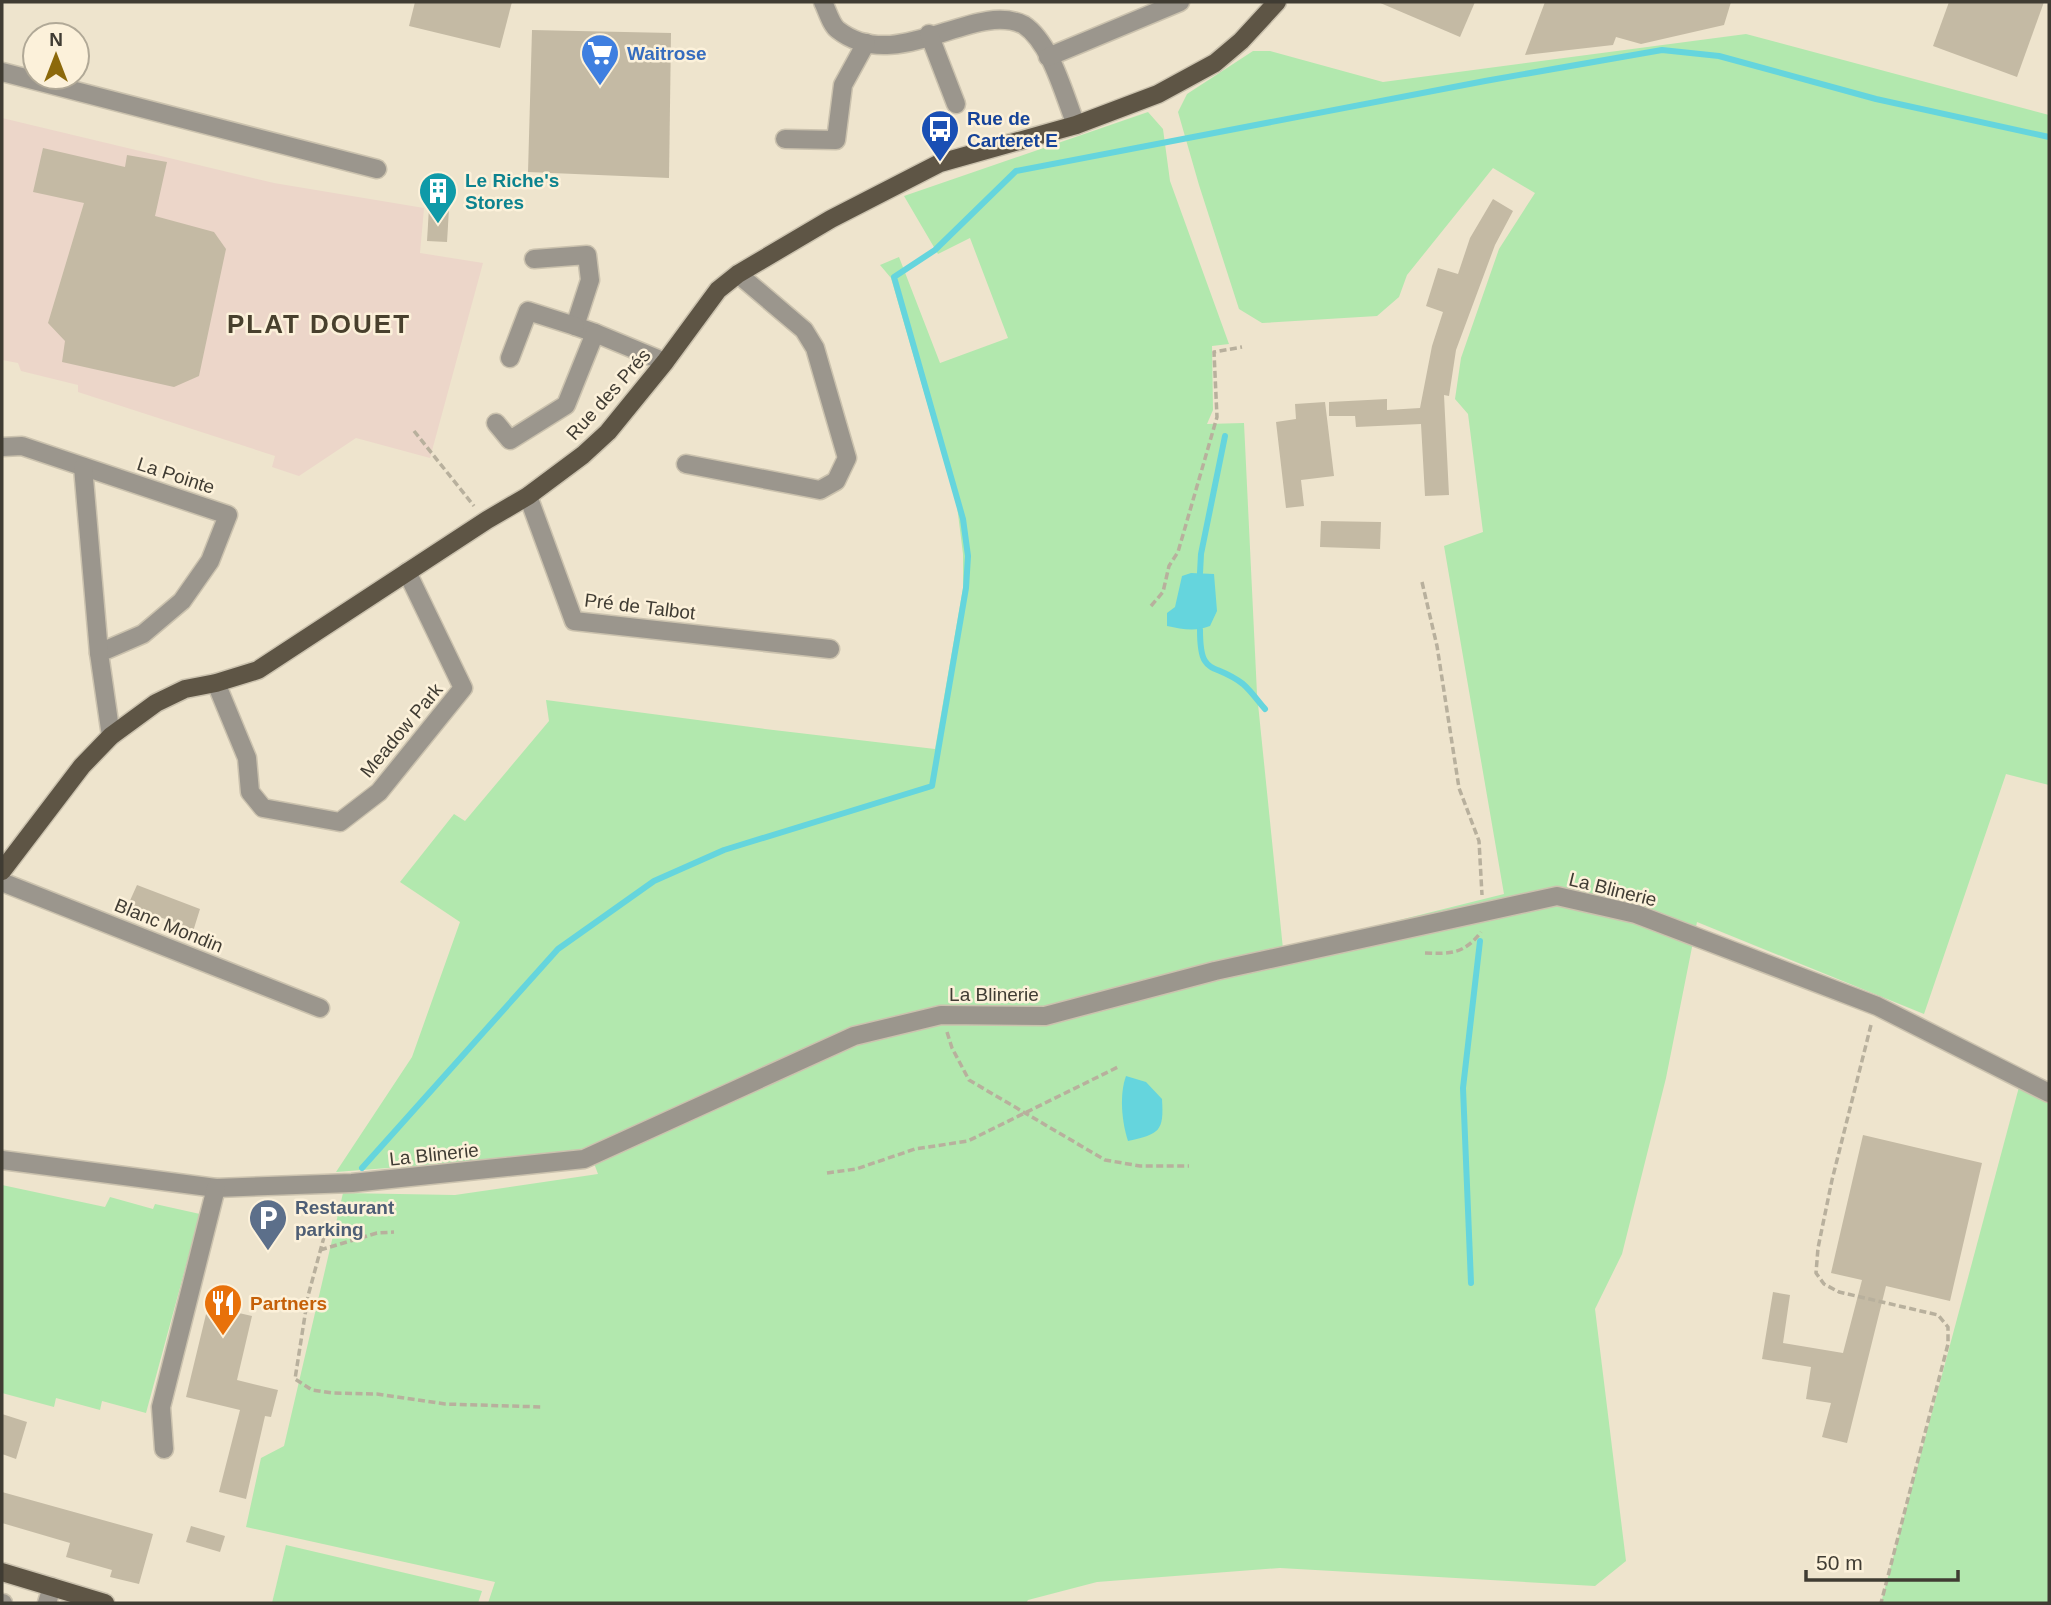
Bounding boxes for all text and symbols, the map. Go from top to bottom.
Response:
north arrow [21,21,91,91]
text: N [49,29,63,50]
supermarket icon: Waitrose [579,32,621,87]
place label: Waitrose [627,43,707,64]
bus stop icon: Rue de Carteret E [919,108,961,163]
place label: Rue de Carteret E [967,108,1058,151]
building icon: Le Riche's Stores [417,170,459,225]
place label: Le Riche's Stores [465,170,559,213]
district label: PLAT DOUET [227,309,411,339]
street label: Rue des Prés [562,345,655,444]
street label: La Pointe [134,453,217,498]
street label: Pré de Talbot [583,589,697,624]
street label: Meadow Park [356,679,447,782]
street label: La Blinerie [1567,868,1659,911]
street label: Blanc Mondin [112,894,226,957]
street label: La Blinerie [949,984,1039,1005]
street label: La Blinerie [388,1139,480,1170]
parking icon: Restaurant parking [247,1197,289,1252]
place label: Restaurant parking [295,1197,395,1240]
restaurant icon: Partners [202,1282,244,1337]
place label: Partners [250,1293,327,1314]
scale bar [1806,1538,1958,1582]
text: 50 m [1816,1551,1863,1574]

